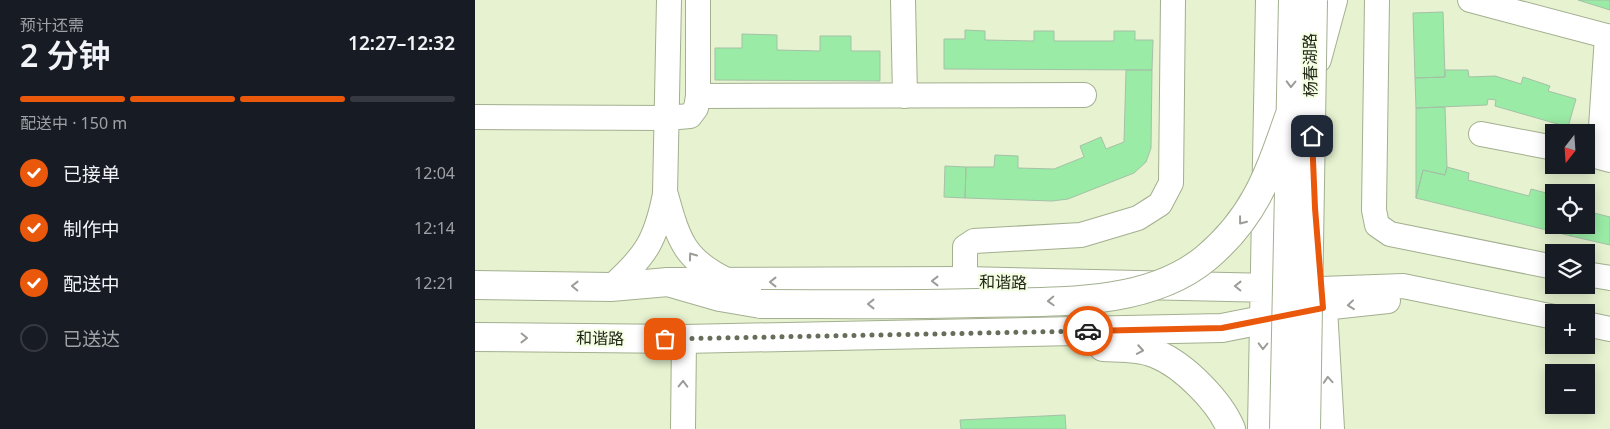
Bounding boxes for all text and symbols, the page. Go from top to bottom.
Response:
text: 预计还需 [20,14,84,36]
text: 12:27–12:32 [348,30,455,56]
text: 2 分钟 [20,33,111,76]
street label: 杨春湖路 [1298,33,1322,97]
one-way arrow [1286,80,1296,88]
text: 配送中 · 150 m [20,112,127,134]
pin [1291,115,1333,157]
icon: home [1298,122,1326,150]
north arrow [1545,124,1595,174]
map controls [1545,124,1595,414]
icon: check [20,159,48,187]
text: 已接单 [63,161,120,187]
text: 12:04 [414,162,455,184]
button: locate [1545,184,1595,234]
icon: check [20,214,48,242]
text: 制作中 [63,216,120,242]
one-way arrow [1238,216,1247,225]
text: 12:14 [414,217,455,239]
button: layers [1545,244,1595,294]
one-way arrow [689,253,697,262]
icon: check [20,269,48,297]
text: 配送中 [63,271,120,297]
street label: 和谐路 [979,271,1027,293]
text: 12:21 [414,272,455,294]
one-way arrow [931,276,939,286]
one-way arrow [769,277,776,287]
one-way arrow [571,281,579,291]
one-way arrow [1234,281,1242,291]
one-way arrow [1047,296,1054,306]
one-way arrow [867,299,874,309]
one-way arrow [1346,299,1354,310]
button: + [1545,304,1595,354]
courier [1063,306,1113,356]
icon: car [1074,317,1102,345]
pin [644,318,686,360]
icon: bag [651,325,679,353]
text: 已送达 [63,326,120,352]
street label: 和谐路 [576,327,624,349]
one-way arrow [520,333,528,343]
one-way arrow [1258,342,1269,350]
one-way arrow [1136,344,1144,354]
button: − [1545,364,1595,414]
one-way arrow [1323,376,1334,384]
one-way arrow [678,380,688,388]

